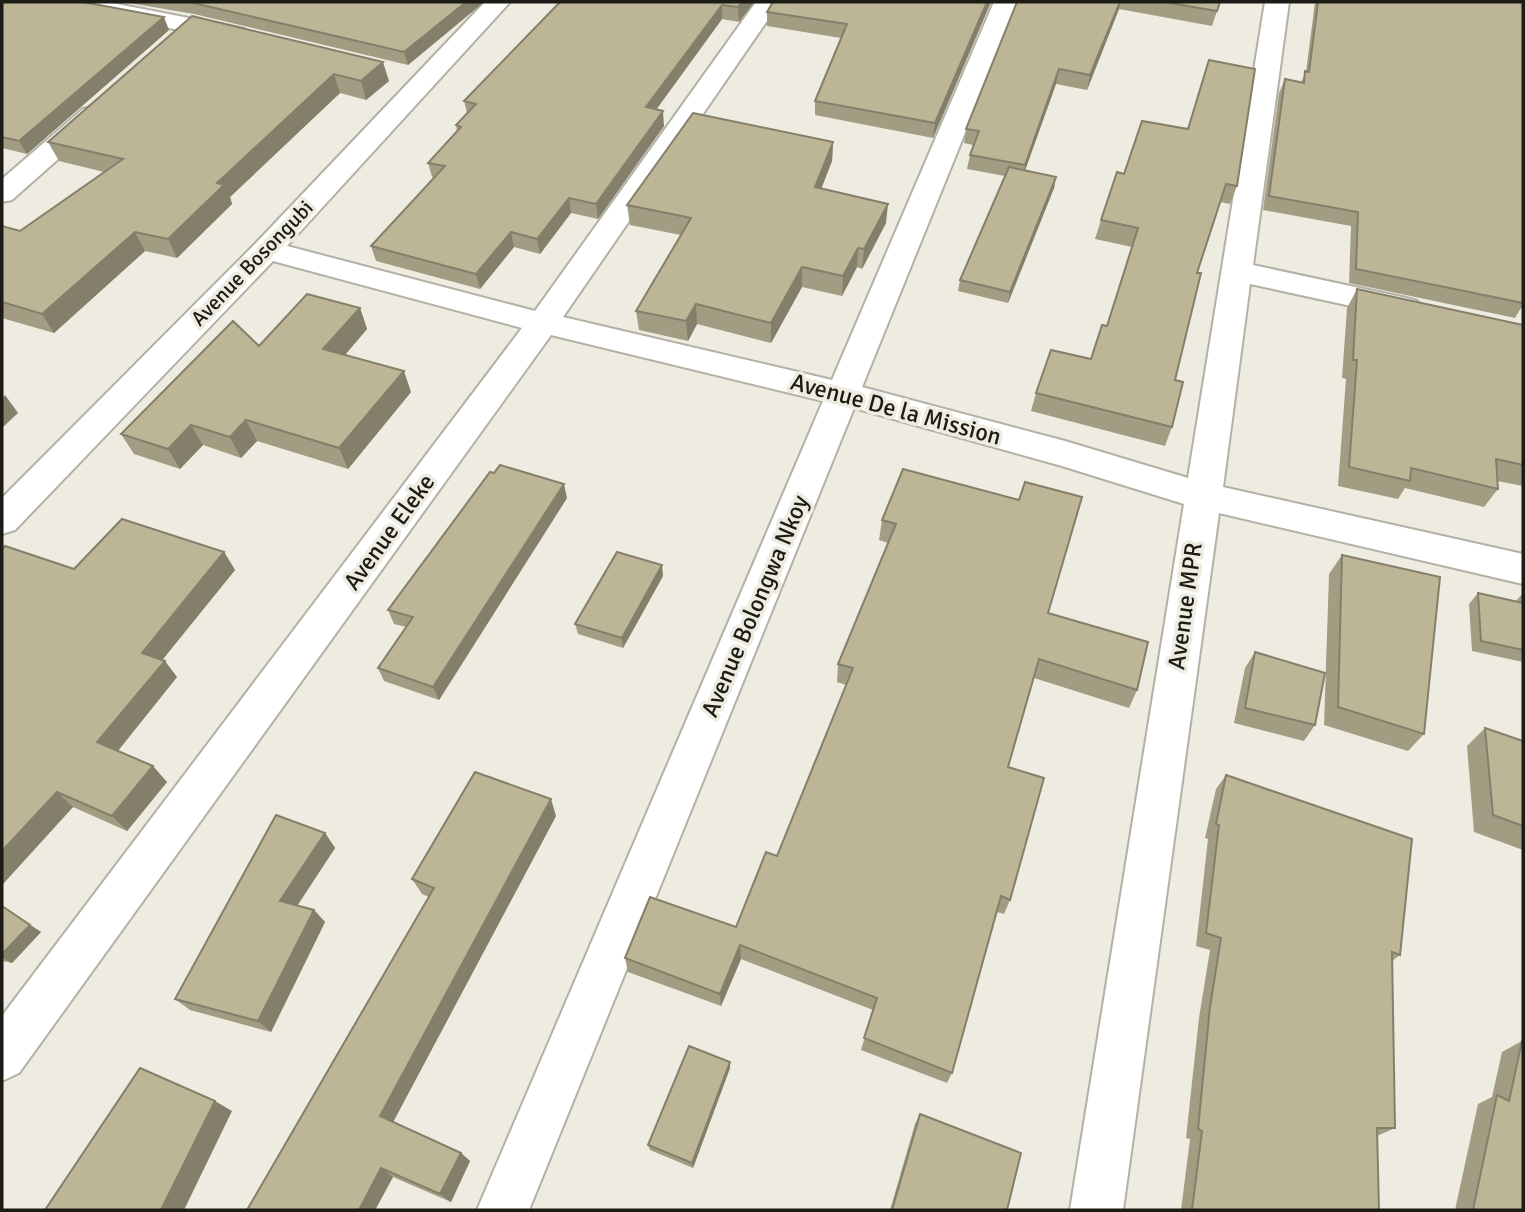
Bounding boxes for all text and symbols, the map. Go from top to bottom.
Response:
street label: Avenue Bosongubi [185,195,319,331]
street label: Avenue De la Mission [787,366,1005,452]
street label: Avenue Eleke [337,468,441,596]
street label: Avenue Bolongwa Nkoy [695,491,815,721]
street label: Avenue MPR [1161,541,1209,671]

